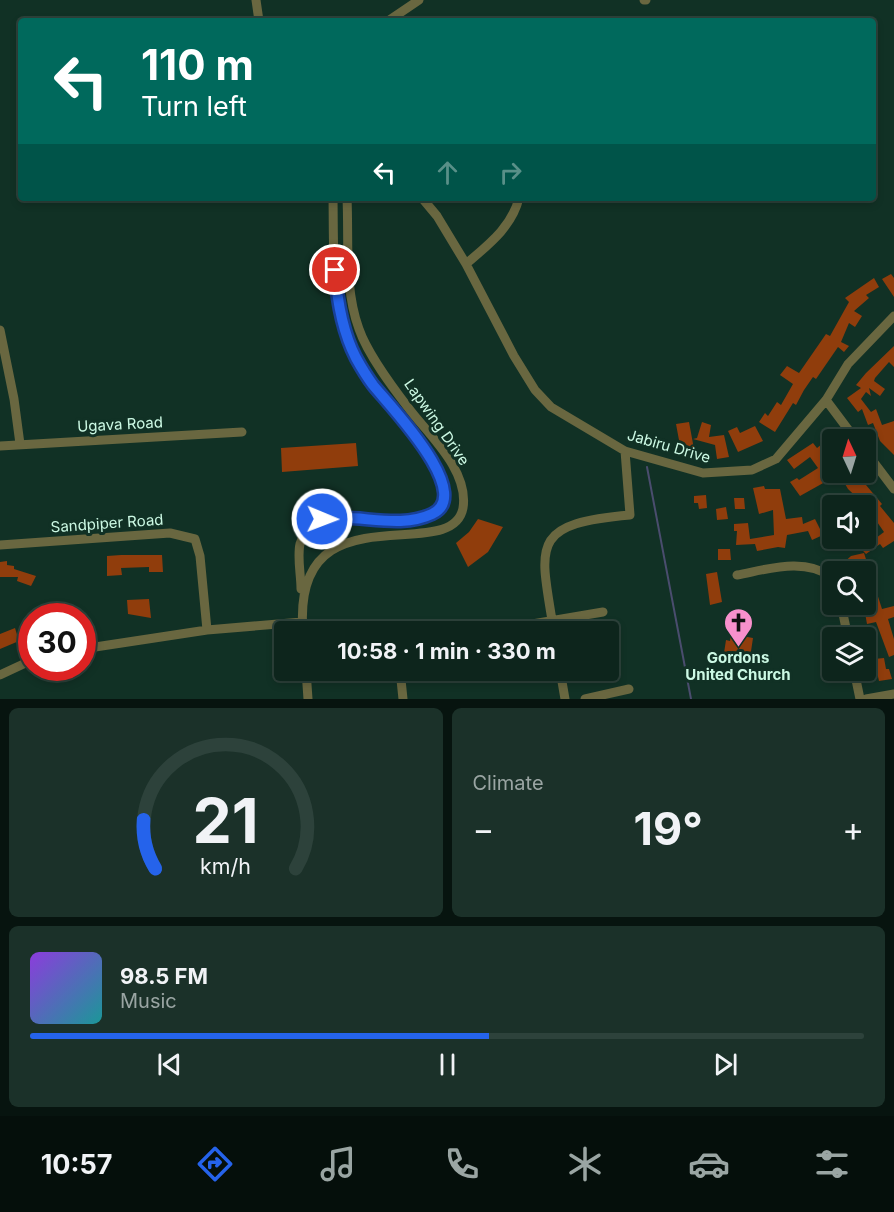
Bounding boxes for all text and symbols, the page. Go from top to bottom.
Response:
text: 110 m [141,39,254,90]
icon: left [42,42,120,120]
text: Turn left [141,90,247,123]
icon: left [368,156,401,189]
icon: ahead [431,156,464,189]
icon: right [494,156,527,189]
pin [309,244,360,295]
icon: arrive [318,253,351,286]
street label: Lapwing Drive [400,375,474,469]
street label: Ugava Road [77,412,163,436]
street label: Jabiru Drive [625,425,713,467]
north arrow [822,429,876,483]
map controls [822,429,876,681]
position arrow [290,487,354,551]
button: sound [822,495,876,549]
street label: Sandpiper Road [50,510,164,536]
button: search [822,561,876,615]
speed limit sign: 30 [18,603,96,681]
church icon: Gordons United Church [722,606,754,648]
button: layers [822,627,876,681]
text: 10:58 · 1 min · 330 m [337,638,556,664]
place label: Gordons United Church [685,648,791,684]
text: Climate [473,771,544,795]
text: 21 [193,783,259,858]
text: 19° [634,801,703,856]
text: − [473,809,494,849]
text: + [842,809,864,849]
text: km/h [200,854,251,880]
text: 98.5 FM [120,963,208,989]
text: Music [120,989,177,1013]
icon: previous [153,1048,186,1081]
icon: pause [431,1048,464,1081]
icon: next [709,1048,742,1081]
icon: directions [194,1143,236,1185]
icon: music [317,1143,359,1185]
icon: phone [441,1143,483,1185]
icon: climate [564,1143,606,1185]
icon: car [688,1143,730,1185]
icon: filters [811,1143,853,1185]
text: 10:57 [41,1148,113,1181]

